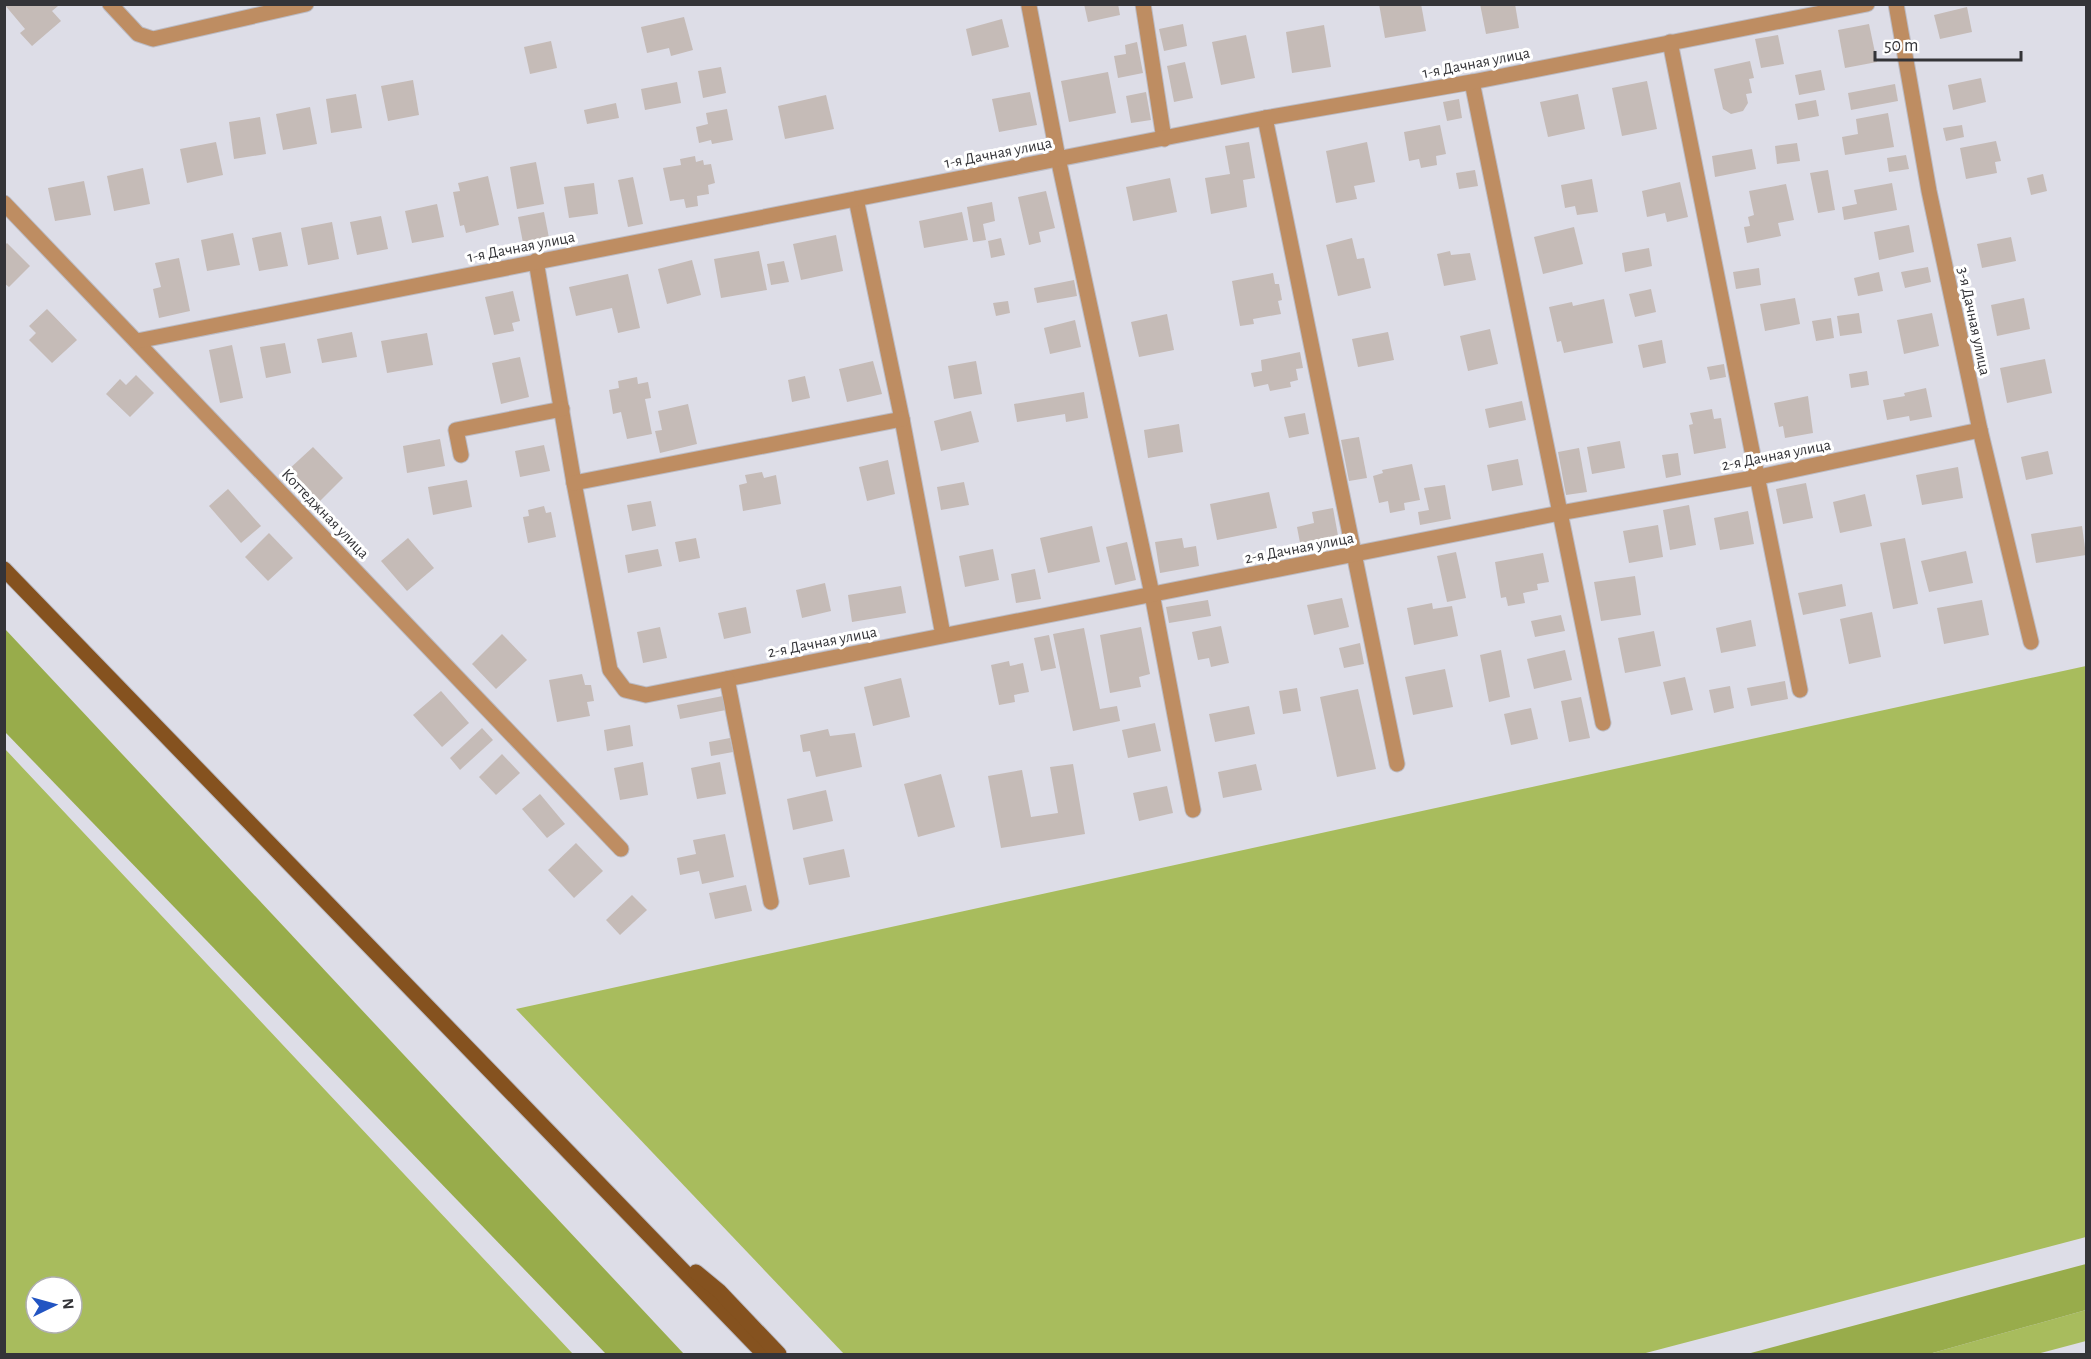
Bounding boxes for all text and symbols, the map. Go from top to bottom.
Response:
scale bar [1875,24,2020,62]
text: 50 m [1884,37,1918,55]
street label: 1-я Дачная улица [1421,45,1532,82]
street label: 1-я Дачная улица [943,135,1054,172]
street label: 1-я Дачная улица [466,229,577,266]
street label: 3-я Дачная улица [1954,266,1993,377]
street label: 2-я Дачная улица [1720,437,1832,474]
street label: Коттеджная улица [278,466,372,562]
street label: 2-я Дачная улица [1243,530,1355,567]
street label: 2-я Дачная улица [766,624,878,661]
north arrow [24,1275,84,1335]
text: N [59,1298,76,1310]

